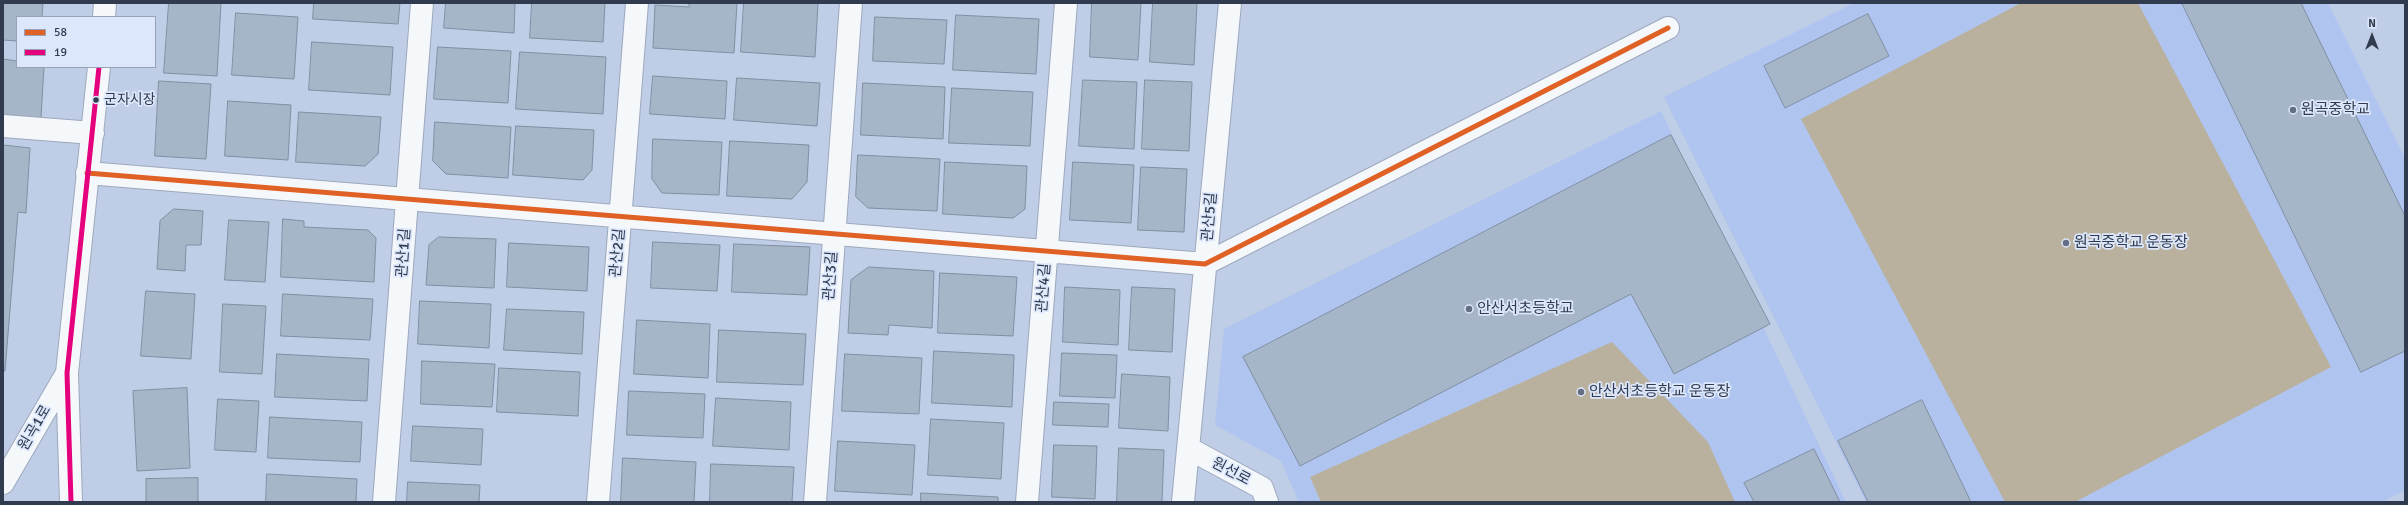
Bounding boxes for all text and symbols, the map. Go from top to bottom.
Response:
legend [16,16,156,68]
north arrow [2352,16,2392,56]
text: N [2368,17,2376,30]
text: 58 [54,25,67,40]
text: 19 [54,45,67,60]
place label: 군자시장 [104,92,156,108]
marker: 군자시장 [91,95,101,105]
place label: 원곡중학교 [2301,101,2370,119]
marker: 원곡중학교 [2288,105,2298,115]
street label: 관산5길 [1199,192,1221,242]
street label: 관산1길 [393,228,415,278]
street label: 관산2길 [607,228,629,278]
place label: 원곡중학교 운동장 [2074,234,2188,252]
marker: 원곡중학교 운동장 [2061,238,2071,248]
street label: 관산3길 [820,251,842,301]
street label: 관산4길 [1033,263,1055,313]
place label: 안산서초등학교 [1477,300,1574,318]
marker: 안산서초등학교 [1464,304,1474,314]
place label: 안산서초등학교 운동장 [1589,383,1730,401]
marker: 안산서초등학교 운동장 [1576,387,1586,397]
street label: 원곡1로 [15,402,55,454]
street label: 원선로 [1208,454,1254,490]

